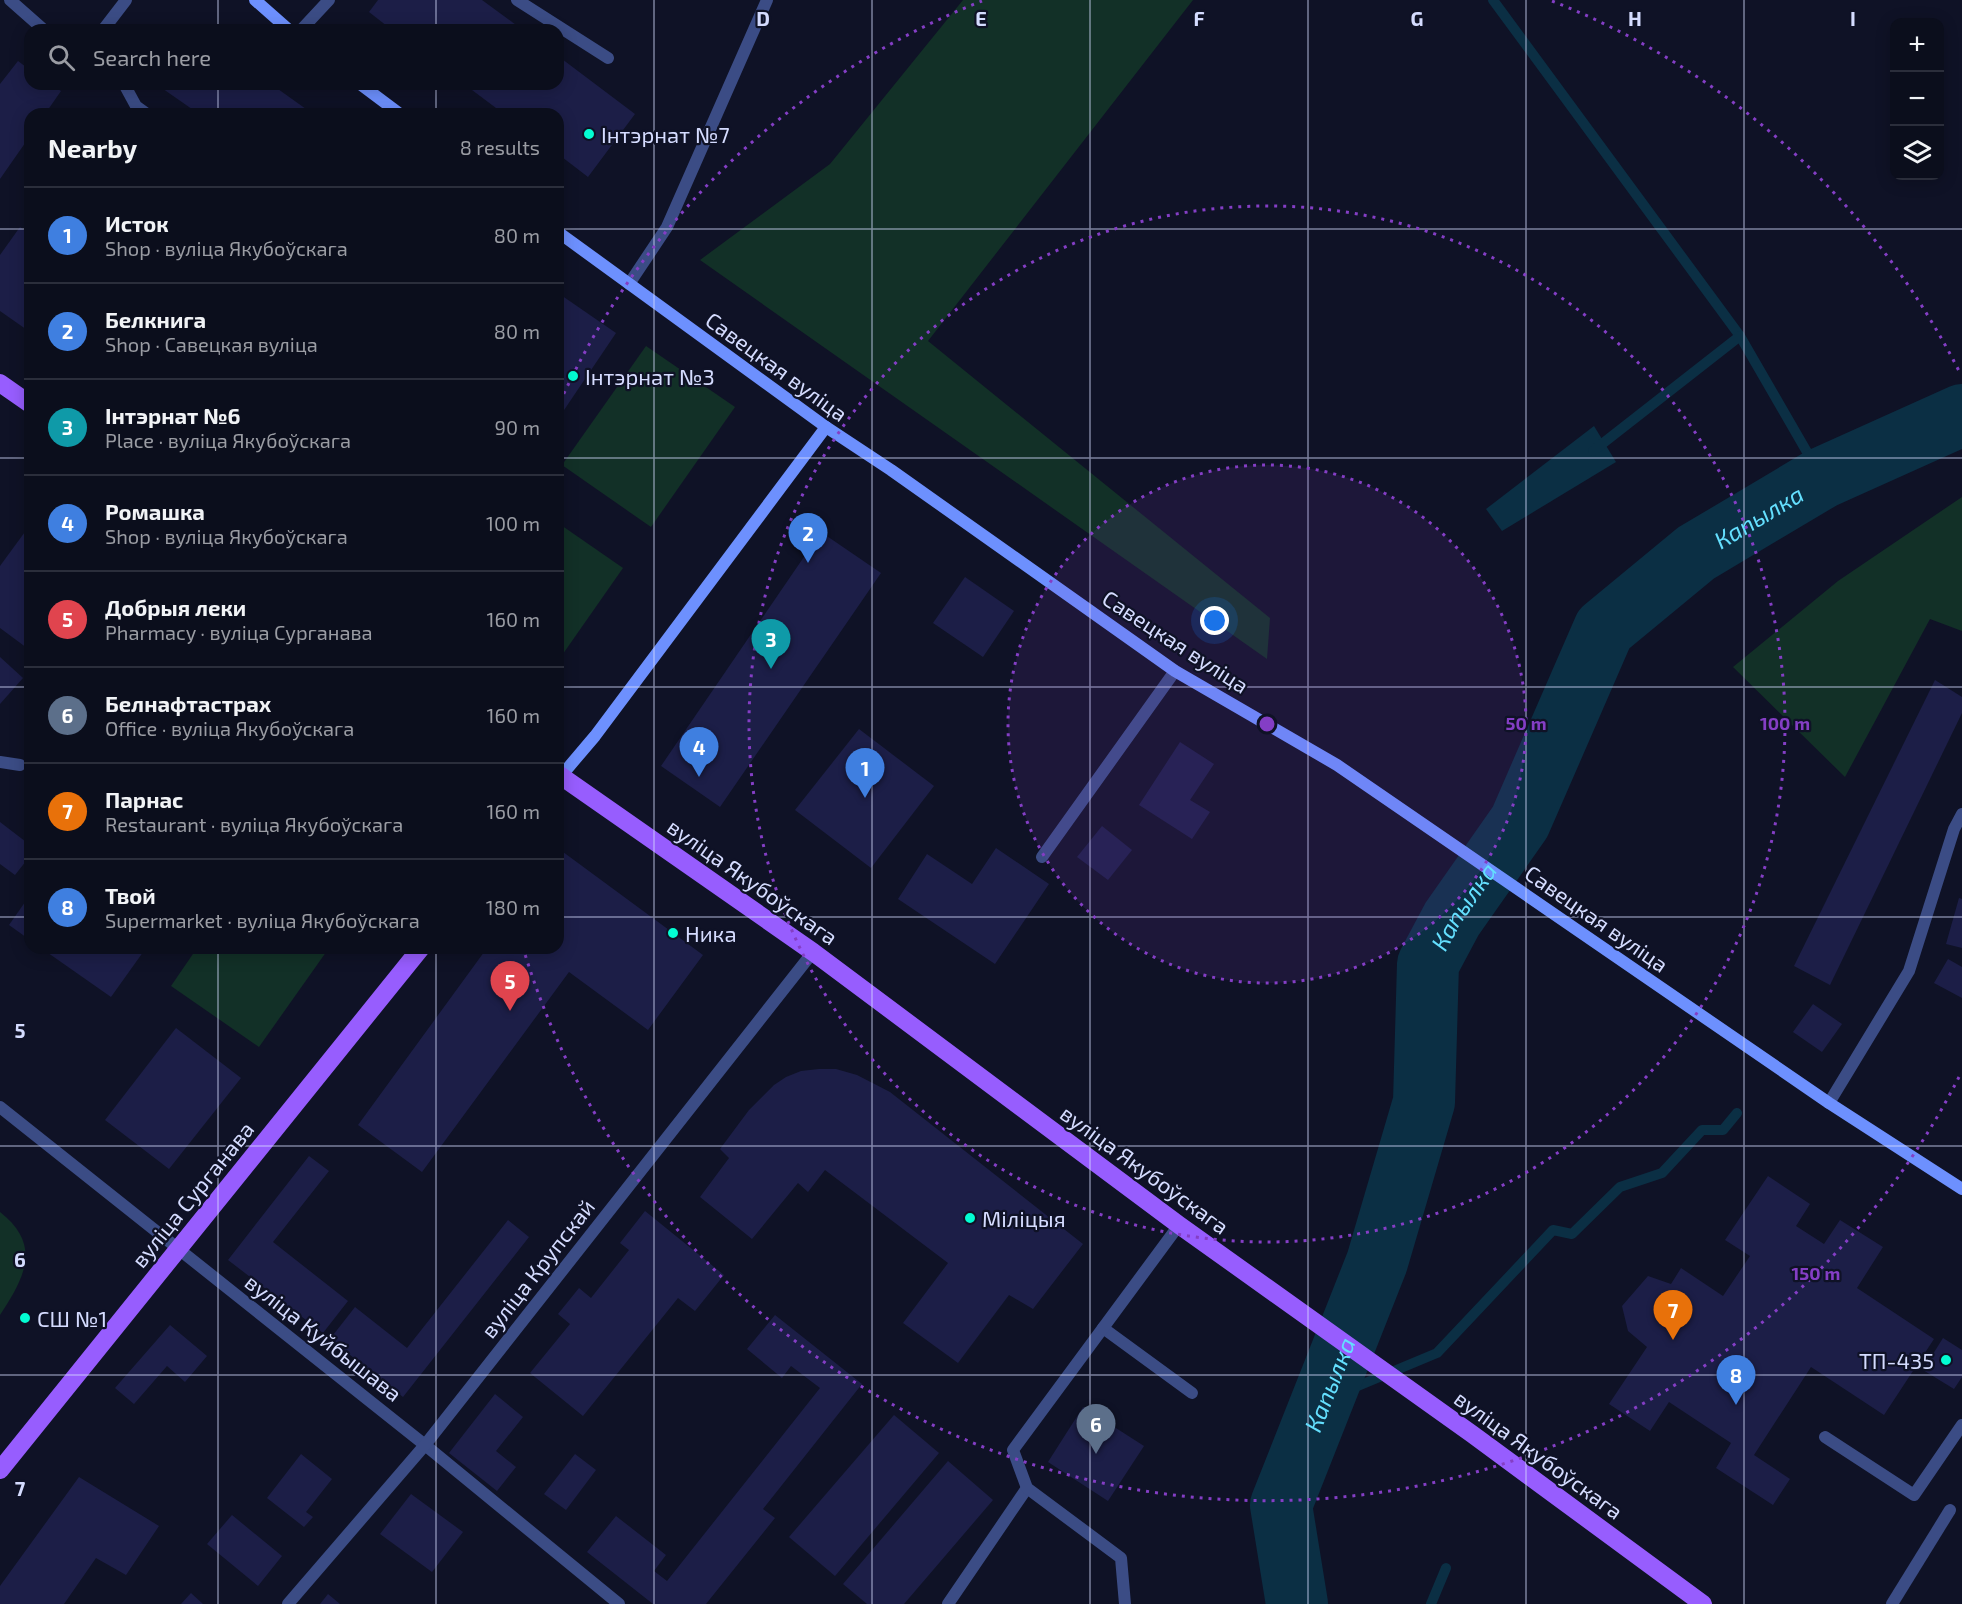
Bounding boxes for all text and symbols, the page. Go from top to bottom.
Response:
text: D [756,6,770,30]
text: E [975,6,987,30]
text: F [1193,6,1205,30]
text: G [1411,6,1423,30]
text: H [1628,6,1642,30]
text: I [1850,6,1856,30]
map controls [1890,18,1944,180]
button: + [1890,18,1944,72]
search box [24,24,564,90]
icon: search [45,41,78,74]
text: Search here [93,44,211,70]
button: − [1890,72,1944,126]
place label: Інтэрнат №7 [601,121,730,147]
button: layers [1890,126,1944,180]
marker: Інтэрнат №7 [582,127,596,141]
text: Nearby [48,132,137,163]
text: 8 results [460,135,540,159]
text: Исток [105,210,169,236]
text: 1 [63,223,72,247]
text: 80 m [494,223,540,247]
text: Shop · вуліца Якубоўскага [105,236,348,260]
text: Белкнига [105,306,206,332]
street label: Савецкая вуліца [701,306,853,427]
text: 2 [62,319,73,343]
text: 80 m [494,319,540,343]
text: Shop · Савецкая вуліца [105,332,318,356]
place label: Інтэрнат №3 [585,363,715,389]
marker: Інтэрнат №3 [566,369,580,383]
text: Інтэрнат №6 [105,402,241,428]
text: 3 [62,415,73,439]
text: 90 m [495,415,540,439]
text: Place · вуліца Якубоўскага [105,428,351,452]
water label: Капылка [1708,478,1808,554]
text: Ромашка [105,498,205,524]
text: 4 [61,511,74,535]
text: 100 m [486,511,540,535]
pin: 2 [788,514,828,563]
text: Shop · вуліца Якубоўскага [105,524,348,548]
street label: Савецкая вуліца [1098,584,1254,699]
text: Добрыя леки [105,594,246,620]
your location [1200,606,1229,635]
text: 5 [62,607,73,631]
text: 160 m [487,607,540,631]
text: Pharmacy · вуліца Сурганава [105,620,373,644]
pin: 3 [752,620,790,669]
text: Белнафтастрах [105,690,271,716]
text: 6 [62,703,73,727]
text: 160 m [487,703,540,727]
text: 50 m [1505,712,1547,734]
text: 100 m [1760,712,1810,734]
centre of rings [1257,714,1277,734]
text: Office · вуліца Якубоўскага [105,716,354,740]
pin: 4 [680,728,718,777]
pin: 1 [846,748,884,798]
text: Парнас [105,786,183,812]
text: 7 [62,799,73,823]
text: 160 m [487,799,540,823]
text: Restaurant · вуліца Якубоўскага [105,812,403,836]
street label: вуліца Якубоўскага [662,813,843,950]
water label: Капылка [1424,856,1502,955]
street label: Савецкая вуліца [1520,859,1674,978]
text: Твой [105,882,156,908]
text: 8 [61,895,74,919]
text: 180 m [486,895,540,919]
text: Supermarket · вуліца Якубоўскага [105,908,420,932]
place label: Ника [685,920,737,946]
marker: Ника [666,926,680,940]
pin: 5 [490,962,530,1011]
text: 5 [14,1018,26,1042]
street label: вуліца Якубоўскага [1055,1099,1234,1240]
street label: вуліца Сурганава [125,1116,259,1273]
street label: вуліца Крупскай [475,1193,600,1343]
place label: Міліцыя [982,1205,1066,1231]
marker: Міліцыя [963,1211,977,1225]
text: 6 [14,1247,26,1271]
text: 150 m [1792,1262,1840,1284]
street label: вуліца Куйбышава [240,1268,407,1407]
pin: 7 [1654,1290,1692,1340]
place label: СШ №1 [37,1305,107,1331]
marker: СШ №1 [18,1311,32,1325]
water label: Капылка [1297,1333,1360,1436]
place label: ТП-435 [1859,1347,1934,1373]
marker: ТП-435 [1939,1353,1953,1367]
pin: 8 [1716,1356,1756,1405]
street label: вуліца Якубоўскага [1449,1384,1628,1525]
pin: 6 [1076,1404,1116,1454]
text: 7 [15,1476,26,1500]

